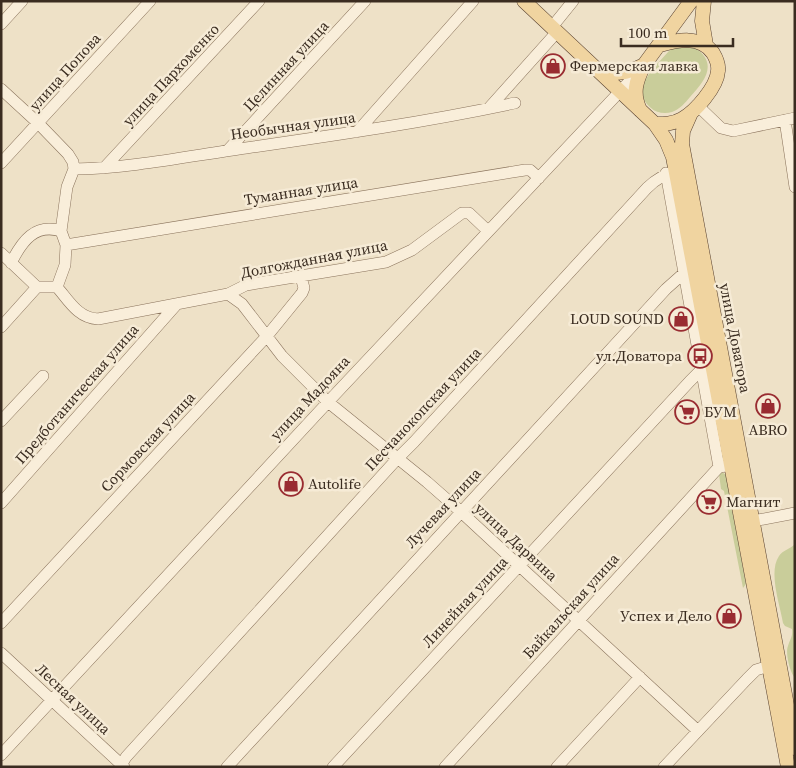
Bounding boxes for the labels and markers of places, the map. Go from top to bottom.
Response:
shop icon: Фермерская лавка [540,53,566,79]
place label: Фермерская лавка [570,55,699,76]
shop icon: LOUD SOUND [668,306,694,332]
place label: LOUD SOUND [570,308,664,329]
bus stop icon: ул.Доватора [687,343,713,369]
place label: ул.Доватора [596,345,682,366]
shop icon: ABRO [755,393,781,419]
supermarket icon: БУМ [674,399,700,425]
place label: БУМ [704,401,737,422]
place label: ABRO [749,419,787,440]
shop icon: Autolife [278,471,304,497]
place label: Autolife [308,473,361,494]
supermarket icon: Магнит [696,489,722,515]
place label: Магнит [726,491,781,512]
shop icon: Успех и Дело [716,603,742,629]
place label: Успех и Дело [620,605,712,626]

